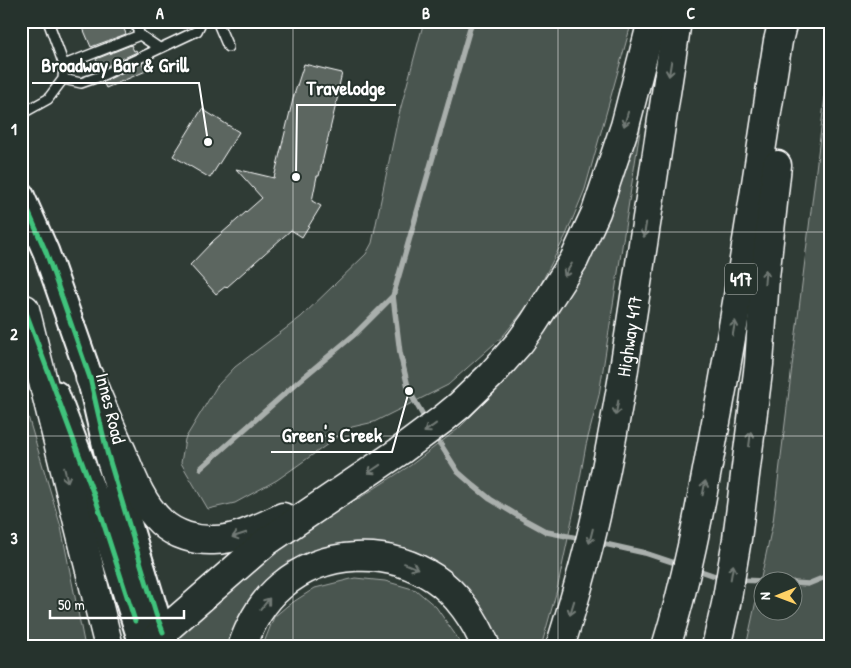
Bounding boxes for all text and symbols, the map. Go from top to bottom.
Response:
text: A [156,2,164,24]
text: B [422,2,430,24]
text: C [687,2,696,24]
callout: Broadway Bar & Grill [32,48,199,83]
text: Broadway Bar & Grill [41,51,190,79]
one-way arrow [664,61,674,77]
callout: Travelodge [297,70,396,105]
text: Travelodge [306,74,385,102]
one-way arrow [621,111,631,127]
text: 1 [11,118,17,140]
one-way arrow [640,222,650,238]
one-way arrow [562,263,572,277]
road number: 417 [725,264,757,294]
one-way arrow [761,269,770,285]
street label: Highway 417 [610,294,648,378]
one-way arrow [729,320,739,336]
text: 2 [10,323,18,345]
street label: Innes Road [90,370,132,447]
one-way arrow [612,400,622,416]
callout: Green's Creek [271,417,392,452]
text: Green's Creek [282,421,383,448]
one-way arrow [423,423,437,433]
one-way arrow [745,431,755,447]
one-way arrow [367,463,381,474]
one-way arrow [62,467,71,483]
one-way arrow [700,480,709,496]
text: 3 [10,527,18,549]
one-way arrow [586,528,595,544]
one-way arrow [232,531,248,540]
one-way arrow [403,562,418,572]
one-way arrow [727,564,737,580]
north arrow [754,570,804,620]
scale bar [50,588,184,620]
text: N [755,592,774,600]
text: 50 m [58,594,85,615]
one-way arrow [259,598,270,611]
one-way arrow [566,600,576,616]

